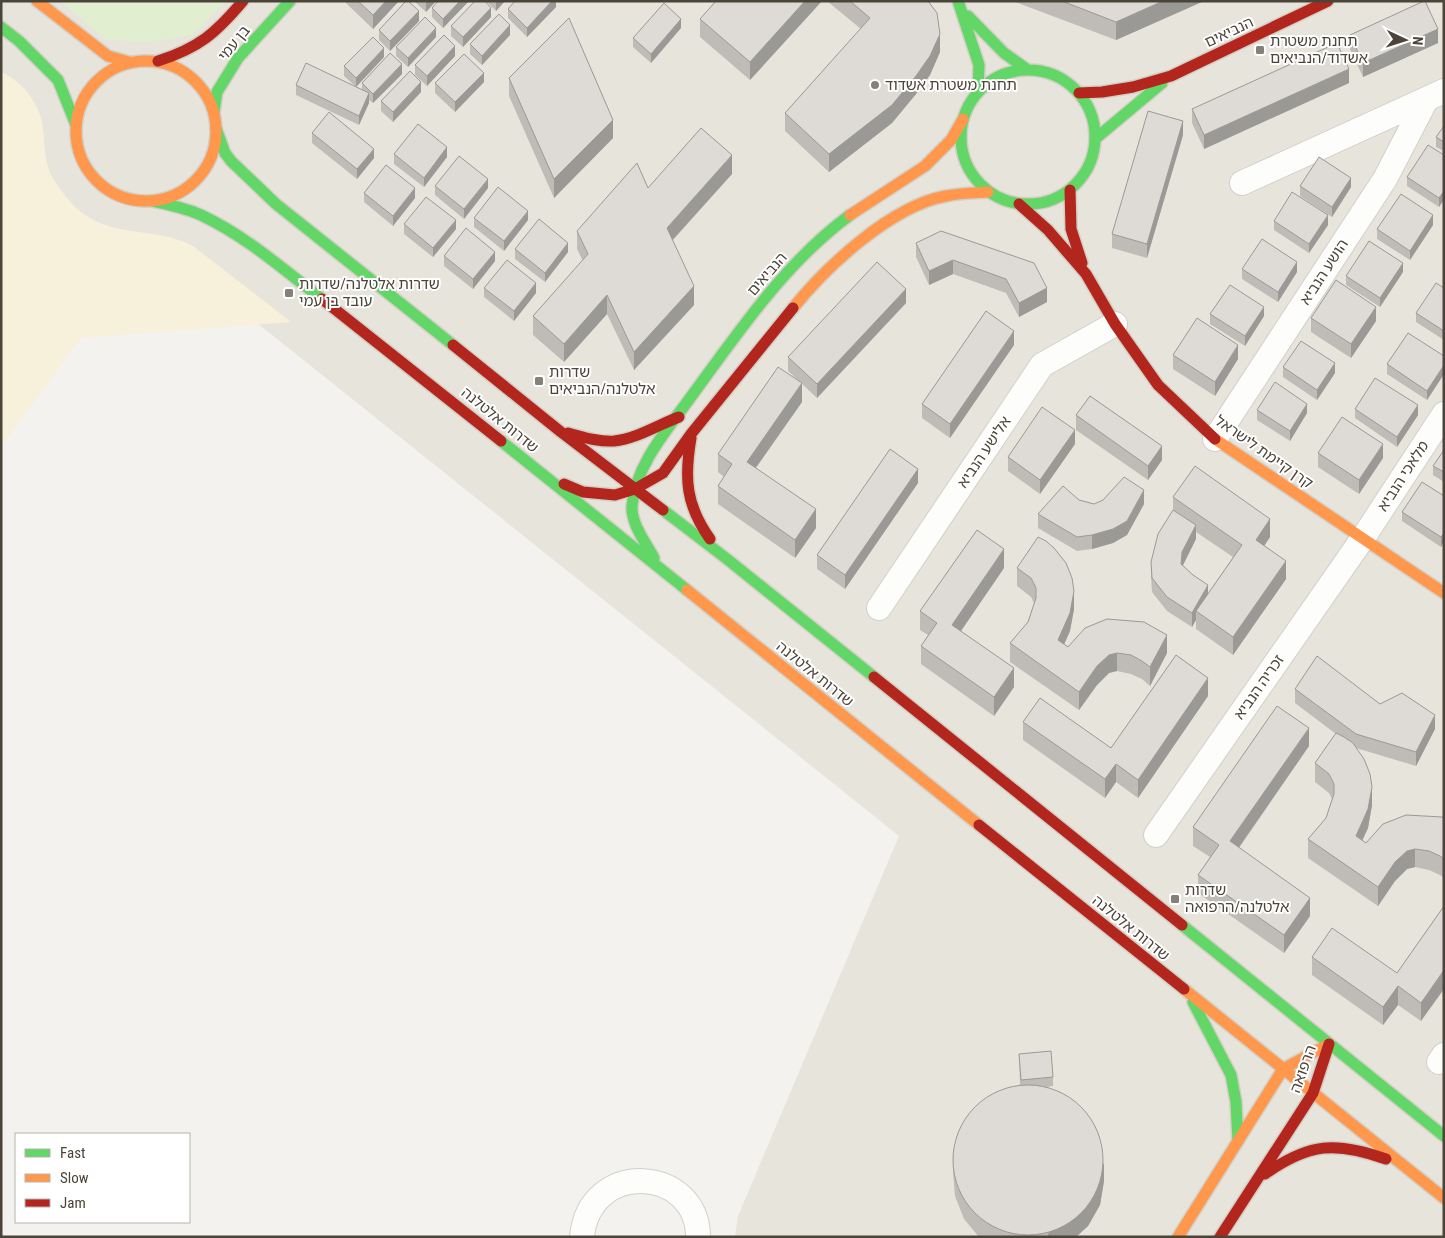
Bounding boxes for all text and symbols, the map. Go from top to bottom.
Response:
street label: הנביאים [1202,13,1256,51]
north arrow [1380,15,1430,65]
street label: בן עמי [214,21,254,64]
place label: תחנת משטרת אשדוד/הנביאים [1270,32,1368,67]
text: N [1410,36,1426,46]
marker: תחנת משטרת אשדוד/הנביאים [1254,44,1266,56]
place label: תחנת משטרת אשדוד [885,76,1017,94]
marker: תחנת משטרת אשדוד [869,79,881,91]
street label: הושע הנביא [1296,236,1352,308]
street label: הנביאים [743,249,791,299]
place label: שדרות אלטלנה/שדרות עובד בן עמי [299,275,440,310]
marker: שדרות אלטלנה/שדרות עובד בן עמי [283,287,295,299]
place label: שדרות אלטלנה/הנביאים [549,363,655,398]
marker: שדרות אלטלנה/הנביאים [533,375,545,387]
street label: שדרות אלטלנה [458,383,542,457]
street label: קרן קיימת לישראל [1212,411,1316,493]
street label: אלישע הנביא [953,413,1015,491]
street label: מלאכי הנביא [1374,437,1432,515]
street label: שדרות אלטלנה [773,637,857,711]
street label: זכריה הנביא [1230,651,1288,723]
place label: שדרות אלטלנה/הרפואה [1185,881,1289,916]
street label: שדרות אלטלנה [1089,891,1173,965]
marker: שדרות אלטלנה/הרפואה [1169,893,1181,905]
street label: הרפואה [1286,1043,1320,1095]
legend [15,1133,190,1223]
text: Fast [60,1144,85,1162]
text: Slow [60,1169,89,1187]
text: Jam [60,1194,86,1212]

